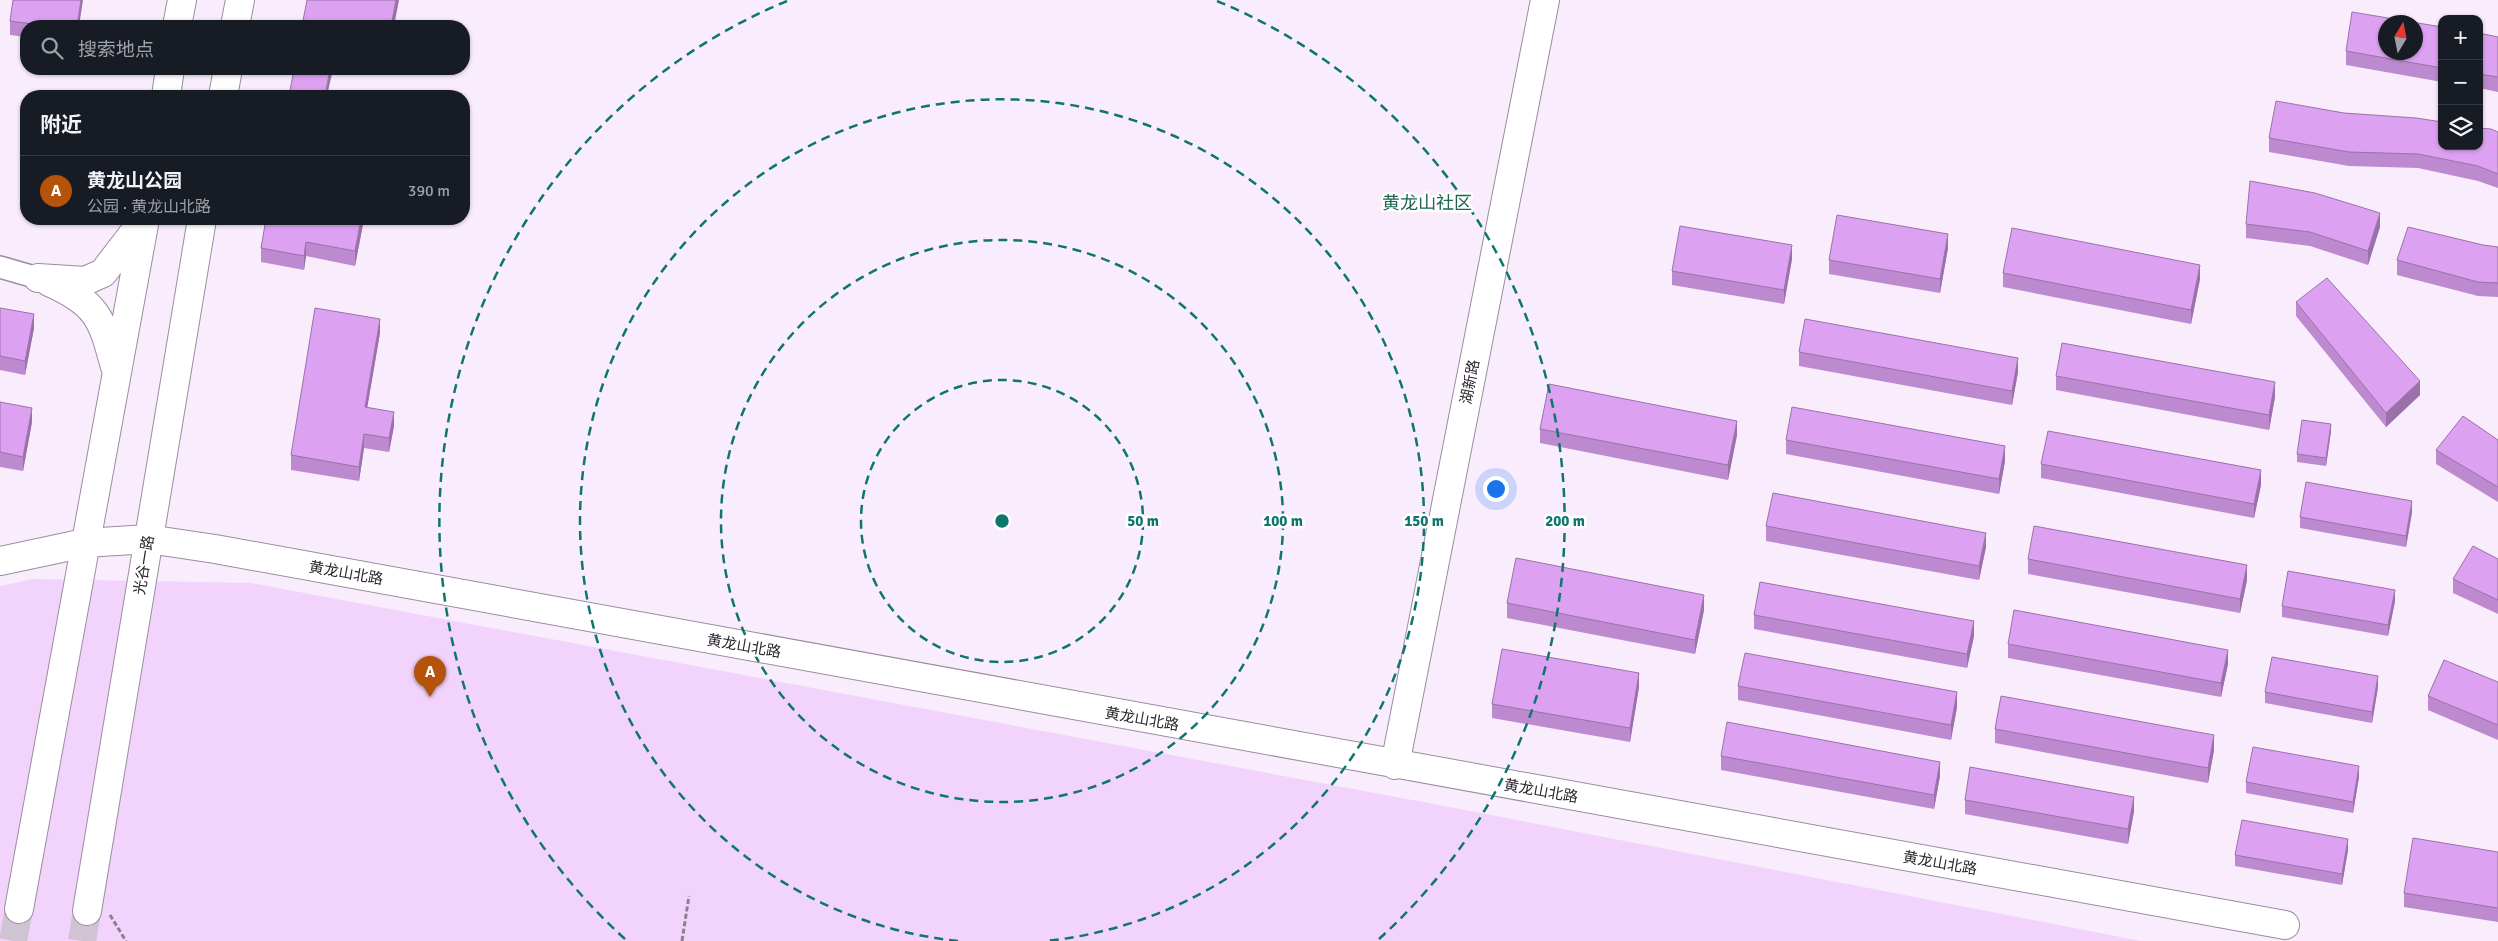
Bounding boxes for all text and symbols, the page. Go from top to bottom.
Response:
north arrow [2378,15,2423,60]
map controls [2438,15,2483,150]
button: + [2438,15,2483,60]
search box [20,20,470,75]
icon: search [38,34,66,62]
text: 搜索地点 [78,38,154,62]
button: − [2438,60,2483,105]
button: layers [2438,105,2483,150]
text: 附近 [40,112,82,138]
text: 黄龙山公园 [87,169,182,193]
text: A [51,181,61,201]
text: 390 m [408,181,450,201]
district label: 黄龙山社区 [1382,192,1472,214]
text: 公园 · 黄龙山北路 [87,197,211,217]
street label: 湖新路 [1457,358,1483,406]
your location [1483,476,1509,502]
centre of rings [993,512,1011,530]
text: 50 m [1127,512,1159,530]
text: 100 m [1263,512,1303,530]
text: 150 m [1404,512,1444,530]
text: 200 m [1545,512,1585,530]
street label: 光谷一路 [130,534,158,596]
street label: 黄龙山北路 [307,558,385,588]
street label: 黄龙山北路 [705,631,783,661]
pin: A [414,656,446,697]
street label: 黄龙山北路 [1103,704,1181,734]
street label: 黄龙山北路 [1502,776,1580,806]
street label: 黄龙山北路 [1901,848,1979,878]

